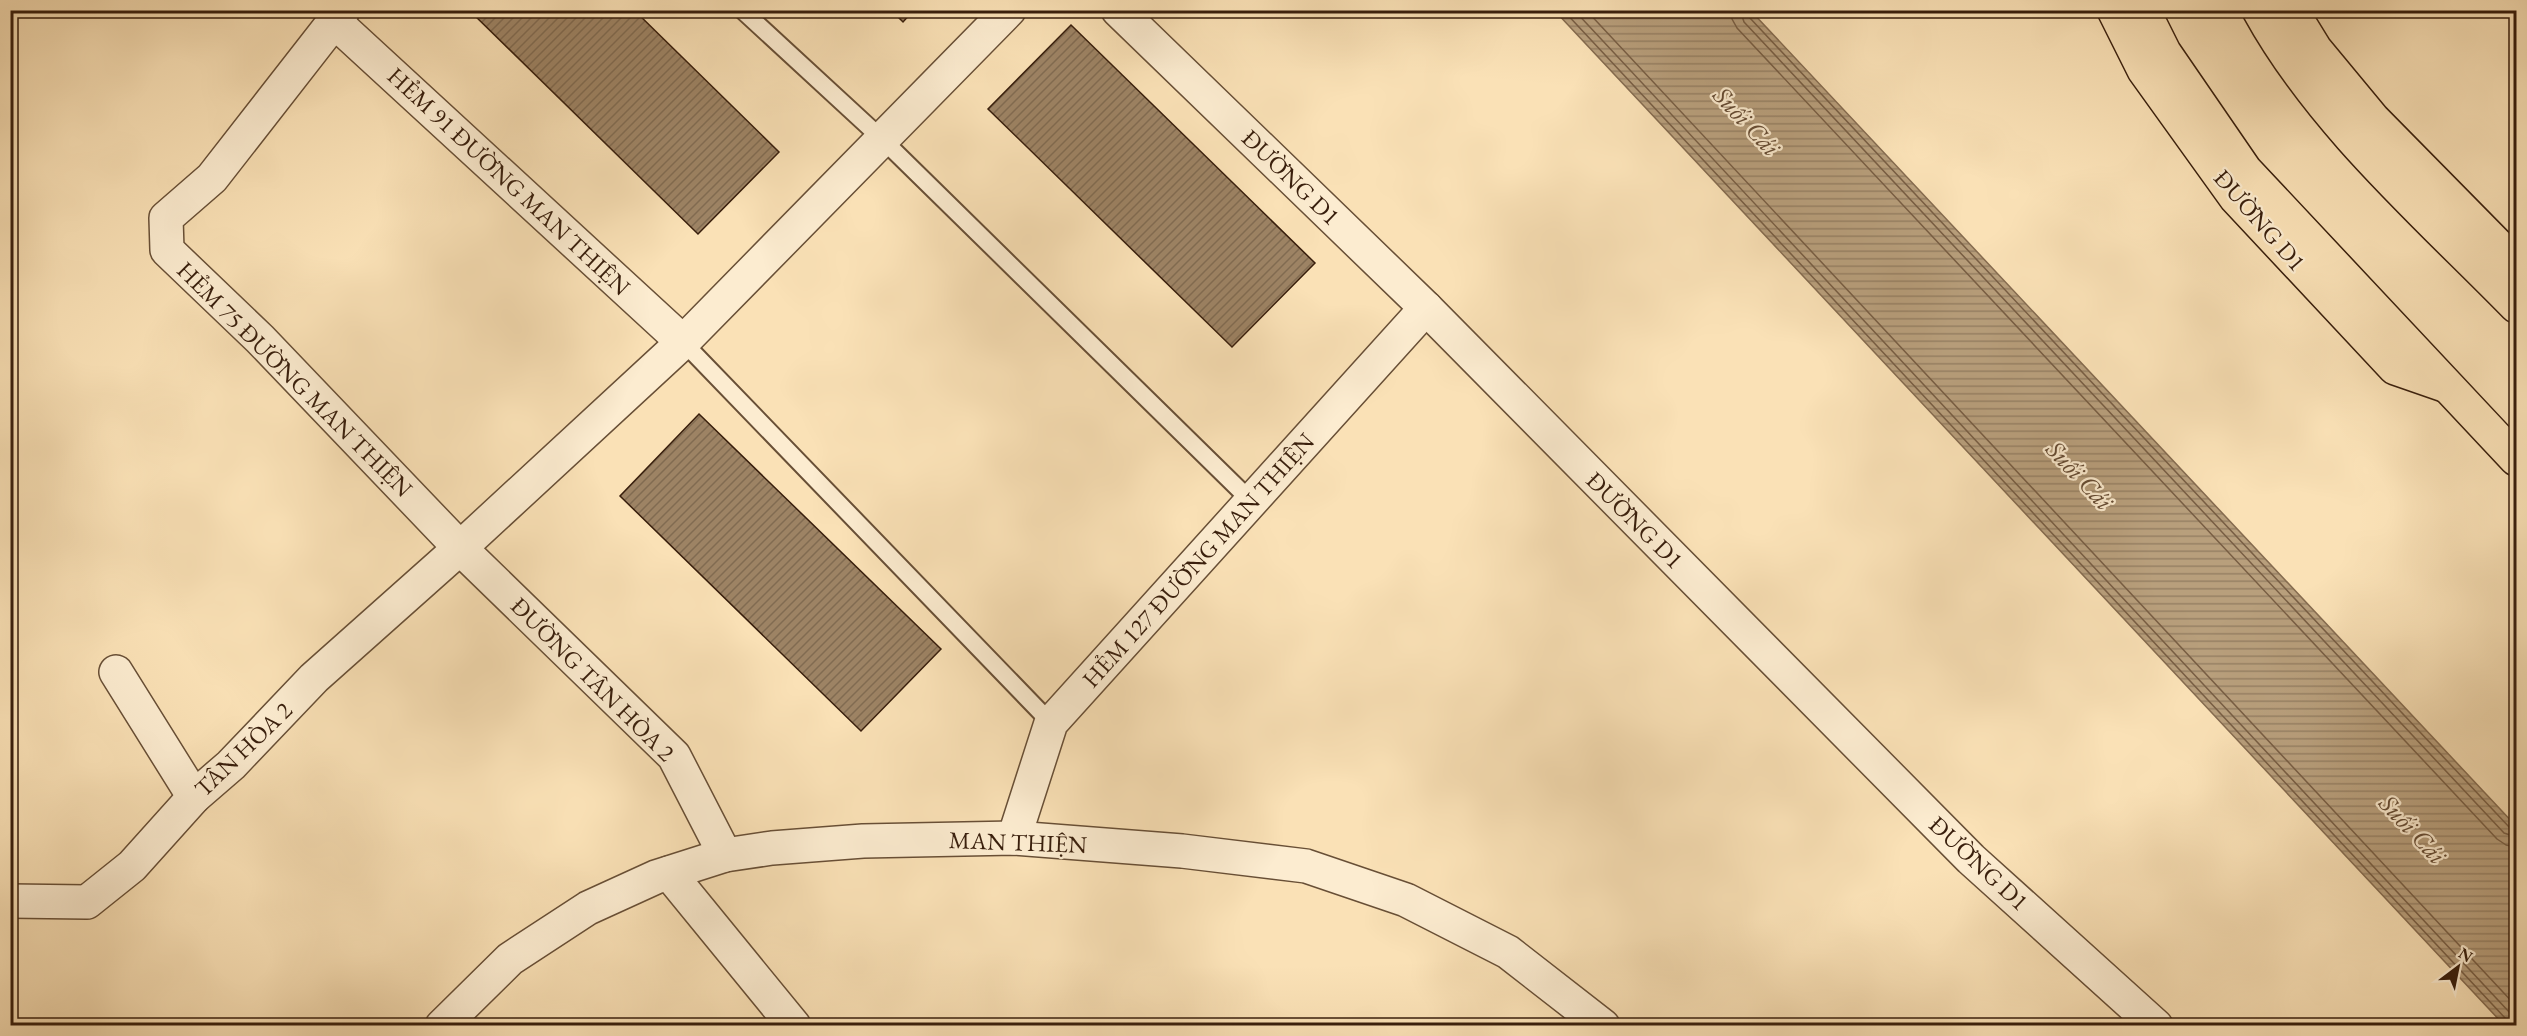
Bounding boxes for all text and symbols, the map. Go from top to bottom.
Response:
street label: HẺM 91 ĐƯỜNG MAN THIỆN [381,60,637,302]
water label: Suối Cái [1705,78,1789,164]
street label: ĐƯỜNG D1 [1235,122,1347,232]
street label: ĐƯỜNG D1 [2207,163,2313,277]
street label: HẺM 75 ĐƯỜNG MAN THIỆN [171,255,419,503]
street label: HẺM 127 ĐƯỜNG MAN THIỆN [1075,426,1321,694]
water label: Suối Cái [2038,432,2122,518]
street label: ĐƯỜNG D1 [1580,465,1690,575]
street label: ĐƯỜNG TÂN HÒA 2 [504,590,682,768]
street label: TÂN HÒA 2 [187,694,299,803]
water label: Suối Cái [2371,786,2455,872]
street label: ĐƯỜNG D1 [1923,809,2035,917]
street label: MAN THIỆN [948,824,1088,860]
north arrow [2428,937,2488,997]
text: N [2455,942,2477,967]

